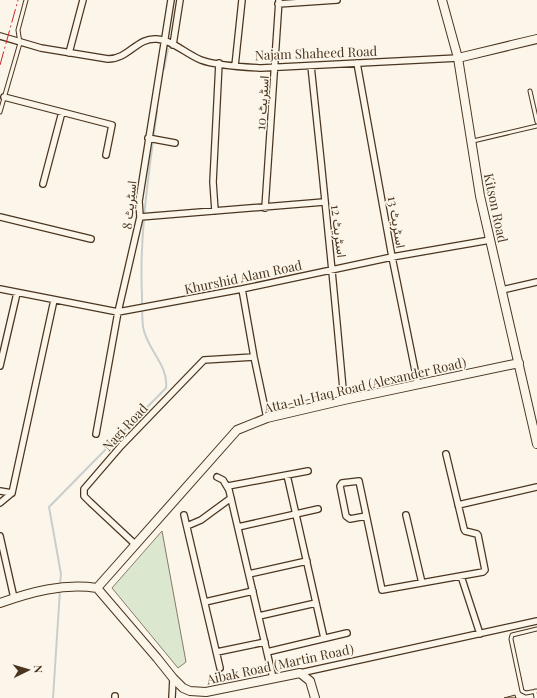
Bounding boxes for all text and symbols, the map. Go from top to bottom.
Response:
street label: Najam Shaheed Road [255,42,378,63]
street label: اسٹریٹ 10 [251,75,273,131]
street label: Kitson Road [481,172,512,245]
street label: اسٹریٹ 8 [117,180,141,230]
street label: اسٹریٹ 13 [384,195,410,249]
street label: اسٹریٹ 12 [327,204,351,258]
street label: Khurshid Alam Road [183,256,304,297]
street label: Atta-ul-Haq Road (Alexander Road) [261,353,468,416]
street label: Nagi Road [98,399,151,454]
street label: Aibak Road (Martin Road) [204,640,355,688]
north arrow [8,650,48,690]
text: N [31,664,46,674]

